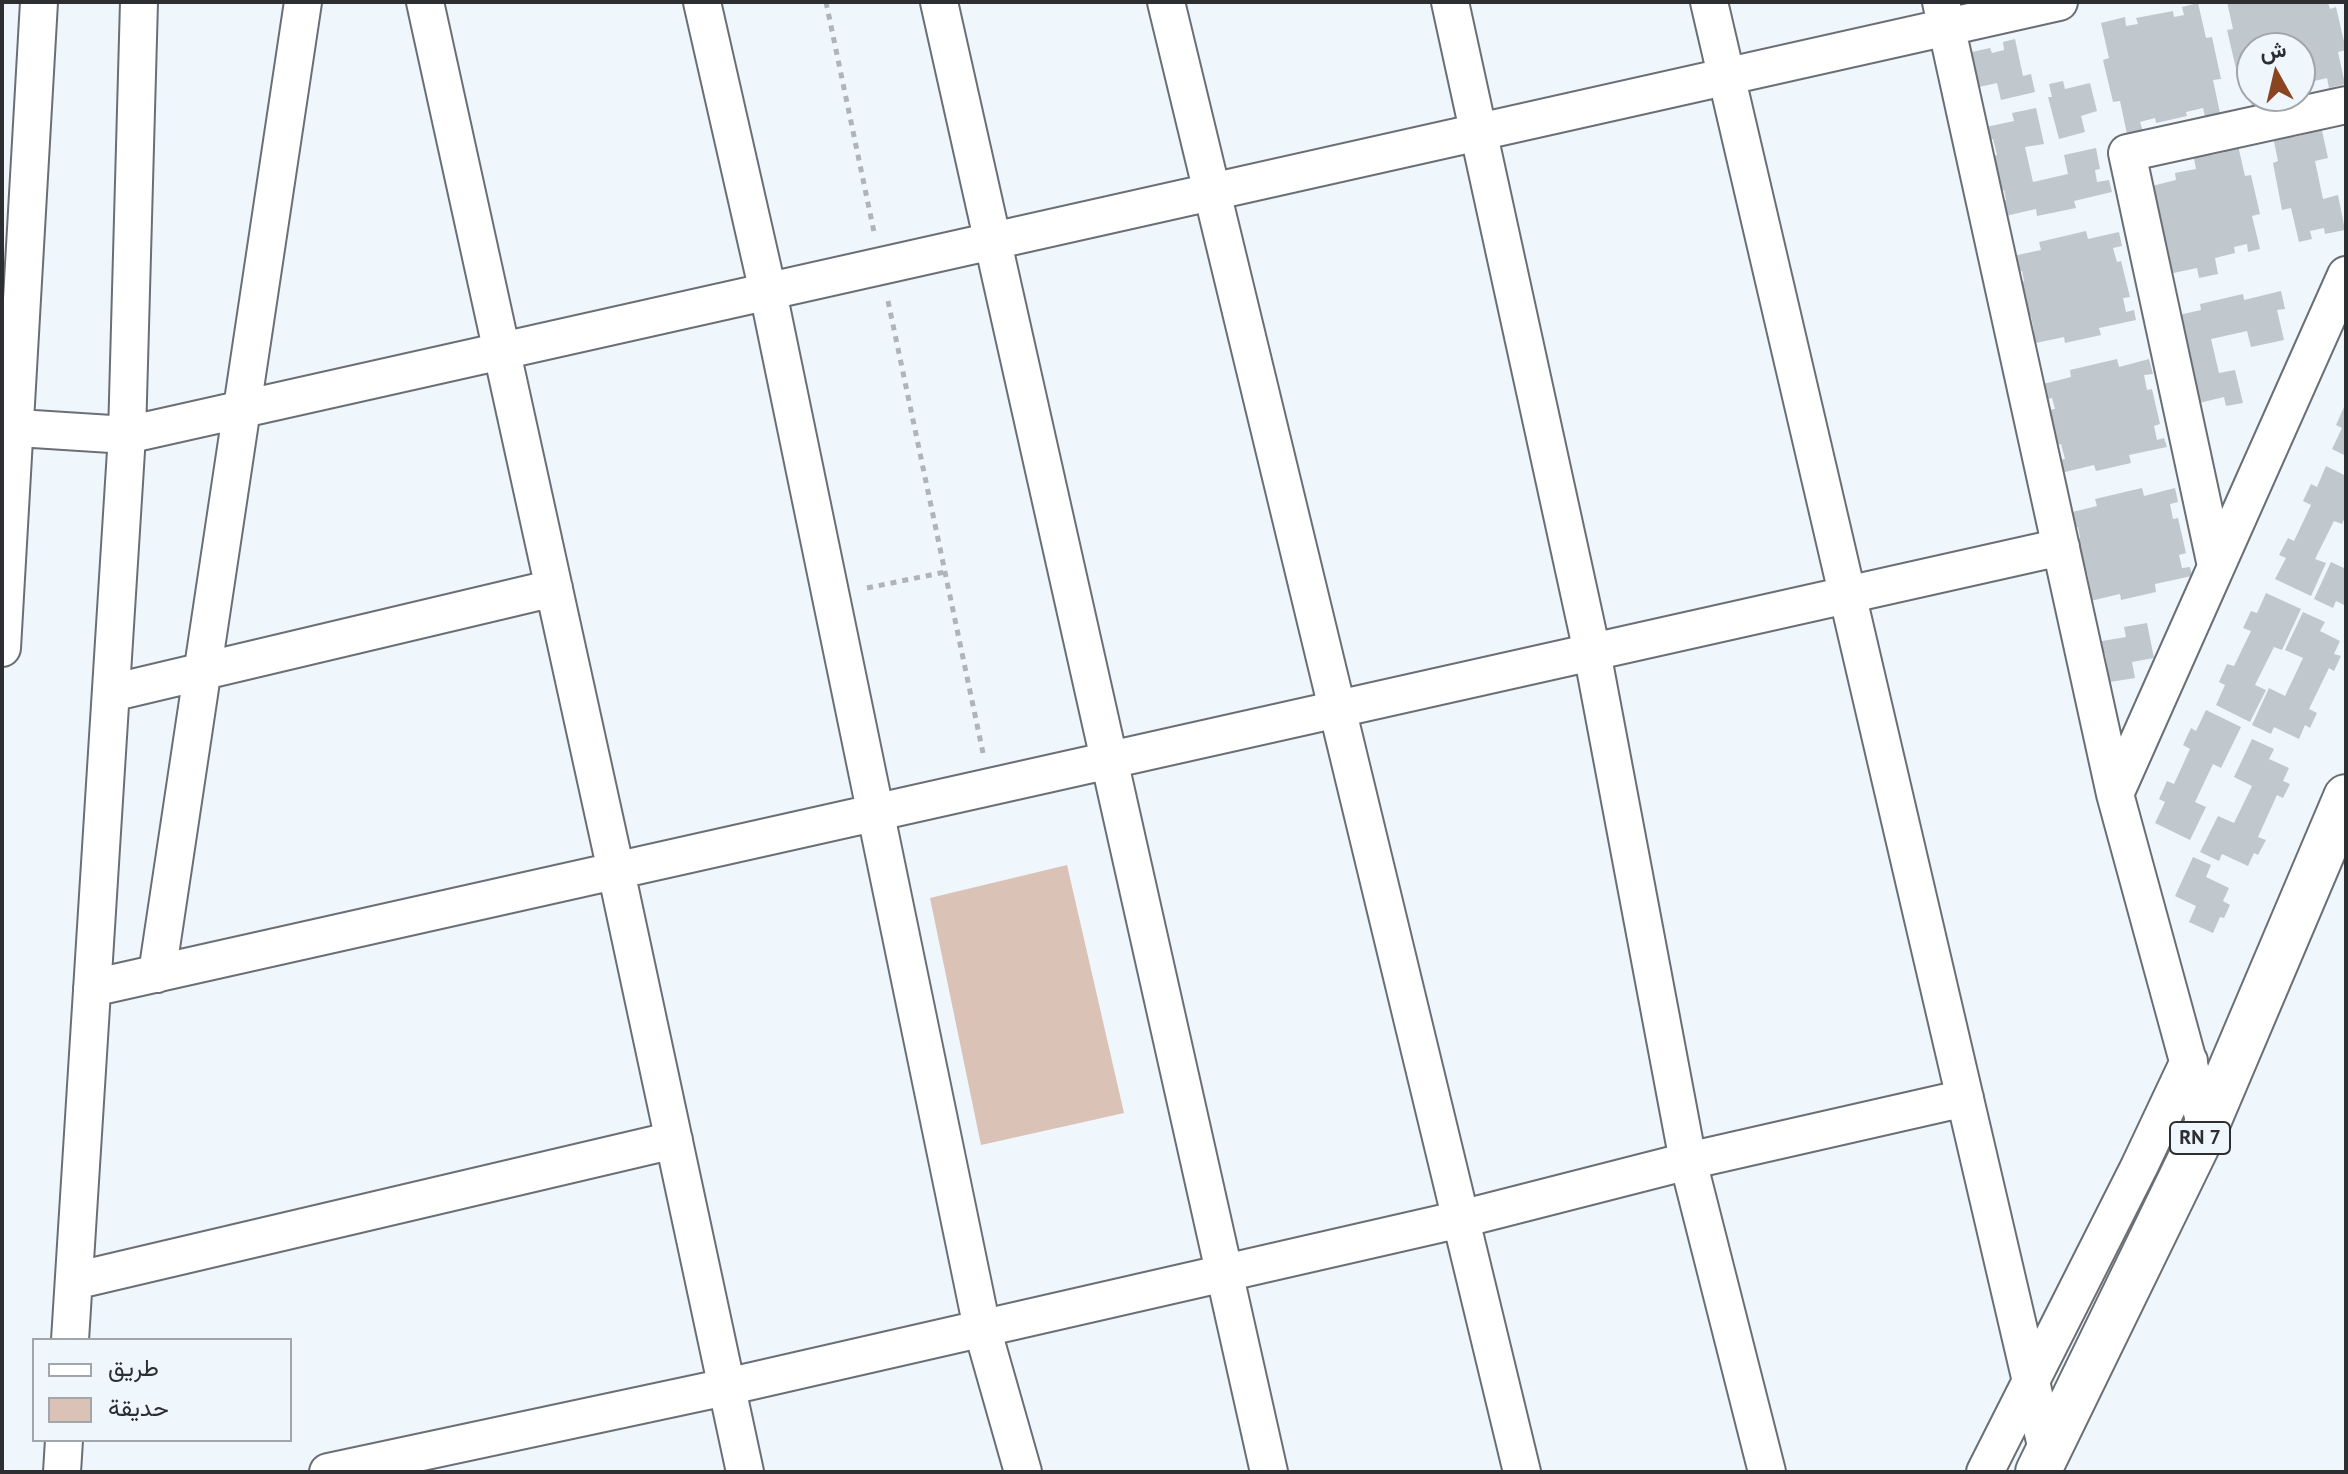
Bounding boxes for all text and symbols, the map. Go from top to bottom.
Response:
north arrow [2236,32,2316,112]
text: ش [2258,35,2288,66]
road number: RN 7 [2170,1122,2230,1154]
legend [32,1338,292,1442]
text: طريق [108,1352,159,1383]
text: حديقة [108,1392,169,1423]

